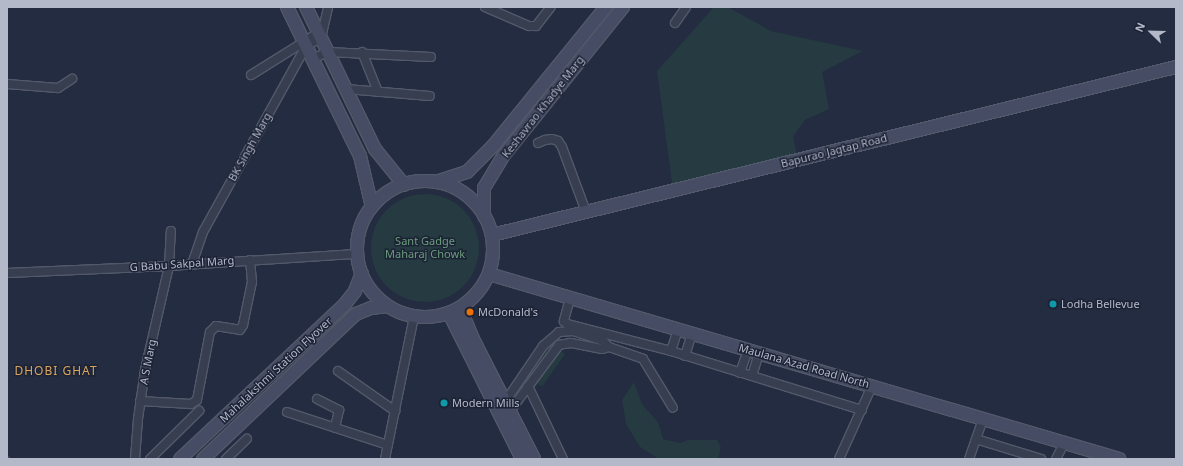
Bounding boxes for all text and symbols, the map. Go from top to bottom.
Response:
north arrow [1131,12,1171,52]
text: N [1131,20,1148,34]
street label: Keshavrao Khadye Marg [499,54,587,160]
street label: BK Singh Marg [226,110,274,184]
street label: Bapurao Jagtap Road [780,131,888,171]
park label: Sant Gadge Maharaj Chowk [385,235,465,261]
street label: G Babu Sakpal Marg [129,254,235,274]
place label: Lodha Bellevue [1061,297,1140,311]
marker: Lodha Bellevue [1048,299,1058,309]
place label: McDonald's [478,305,538,319]
marker: McDonald's [465,307,475,317]
street label: Mahalakshmi Station Flyover [217,315,335,425]
street label: A S Marg [137,338,159,386]
street label: Maulana Azad Road North [737,341,871,391]
district label: DHOBI GHAT [14,364,98,378]
place label: Modern Mills [452,396,520,410]
marker: Modern Mills [439,398,449,408]

